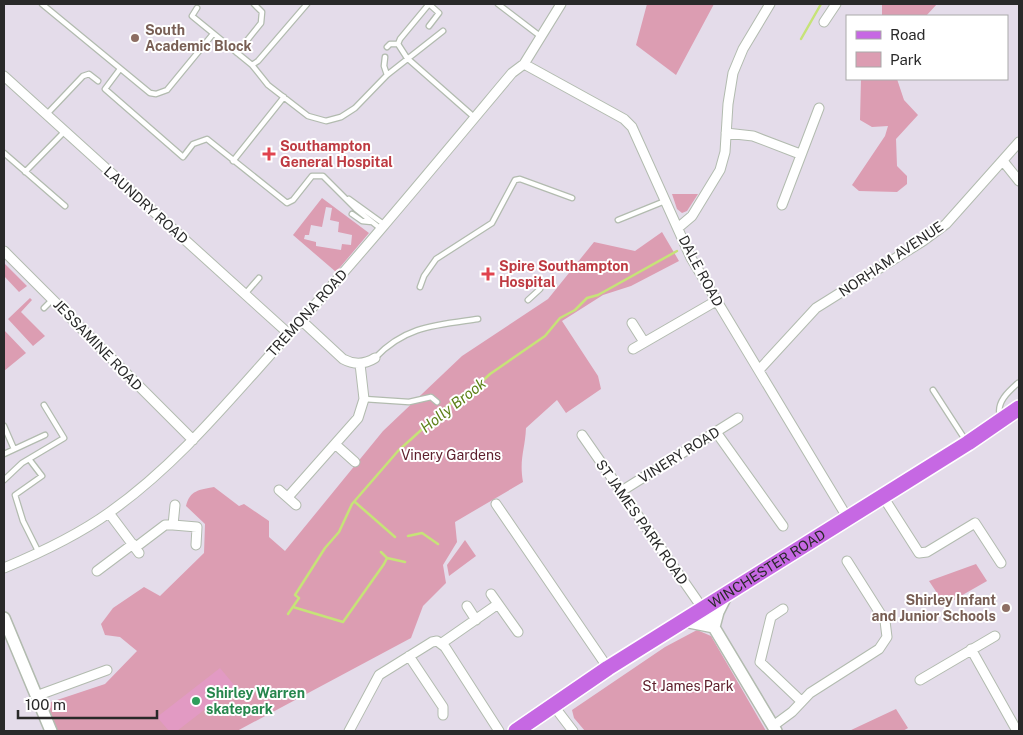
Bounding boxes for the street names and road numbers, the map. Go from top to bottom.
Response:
street label: LAUNDRY ROAD [101,163,191,247]
street label: NORHAM AVENUE [836,218,946,300]
street label: DALE ROAD [676,233,726,309]
street label: TREMONA ROAD [264,266,350,360]
street label: JESSAMINE ROAD [50,296,146,394]
street label: VINERY ROAD [636,424,722,486]
street label: ST JAMES PARK ROAD [593,456,691,588]
street label: WINCHESTER ROAD [706,526,828,611]

